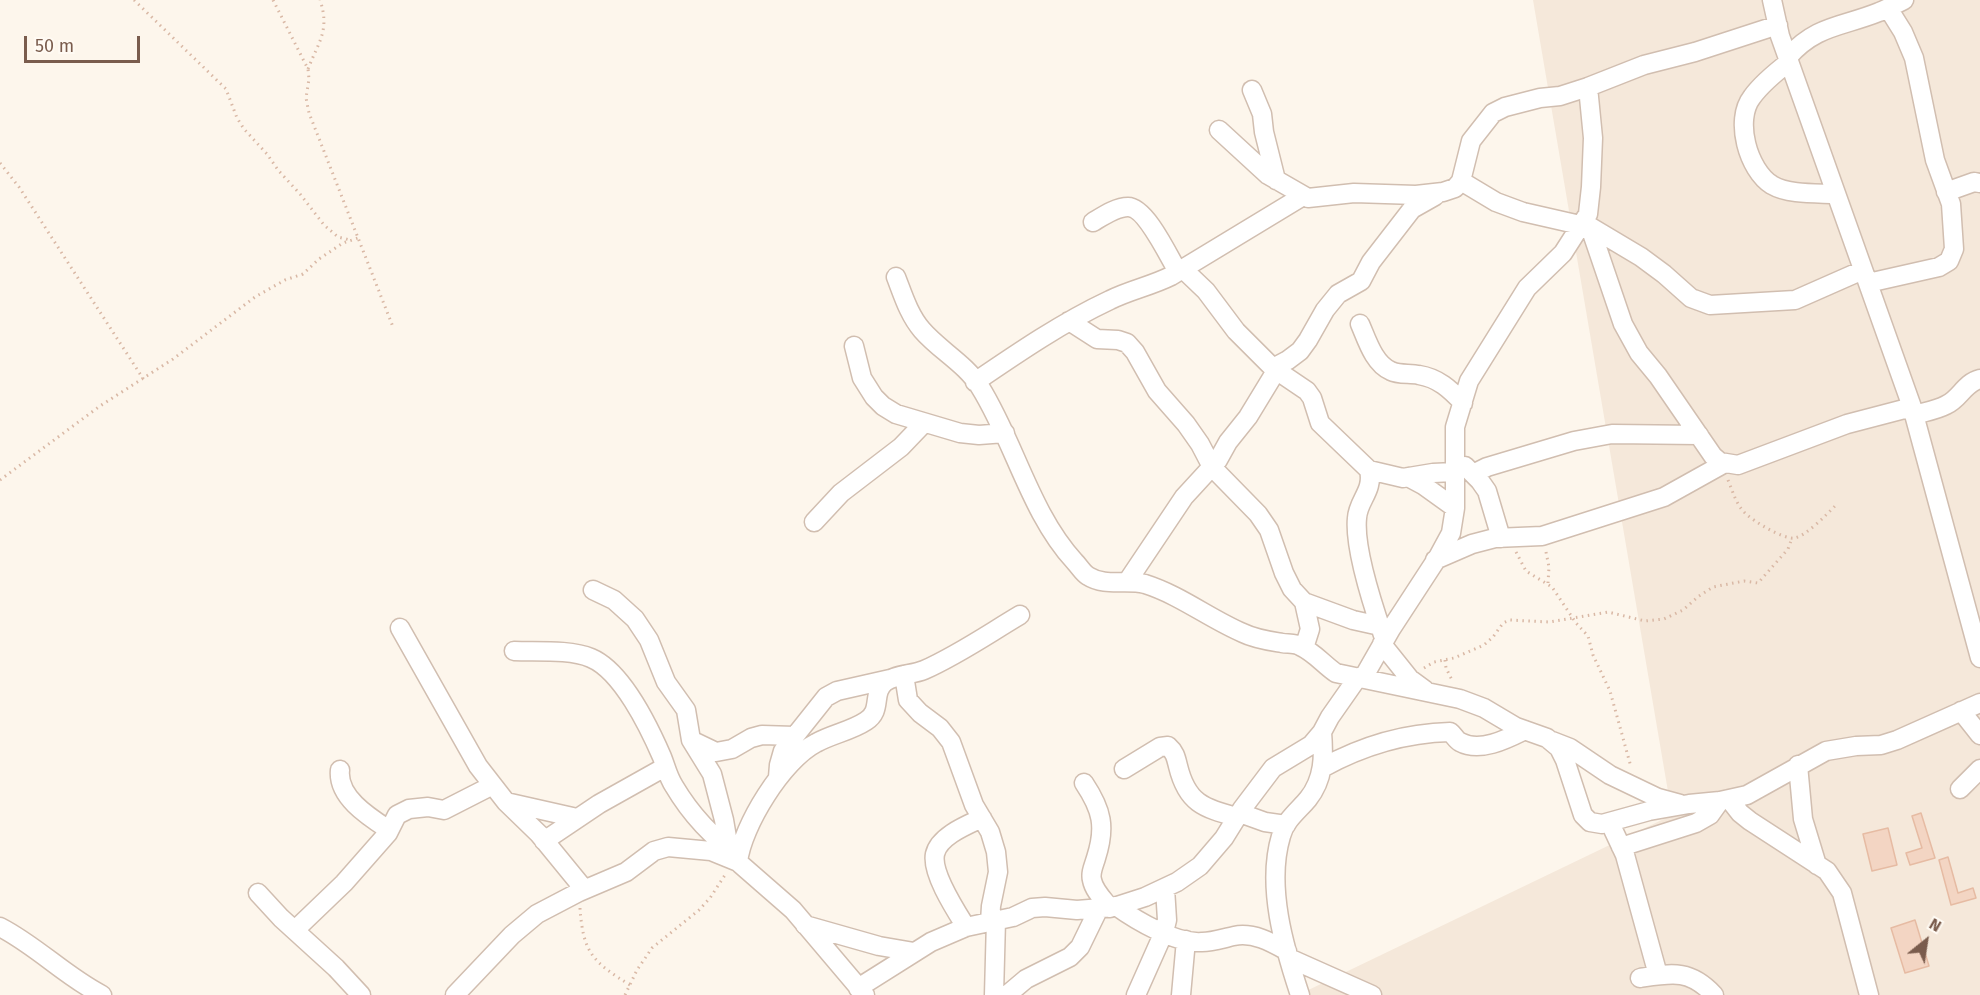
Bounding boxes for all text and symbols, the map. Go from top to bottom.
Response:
scale bar [27,24,142,62]
text: 50 m [35,35,74,57]
north arrow [1896,911,1956,971]
text: N [1926,914,1945,936]

